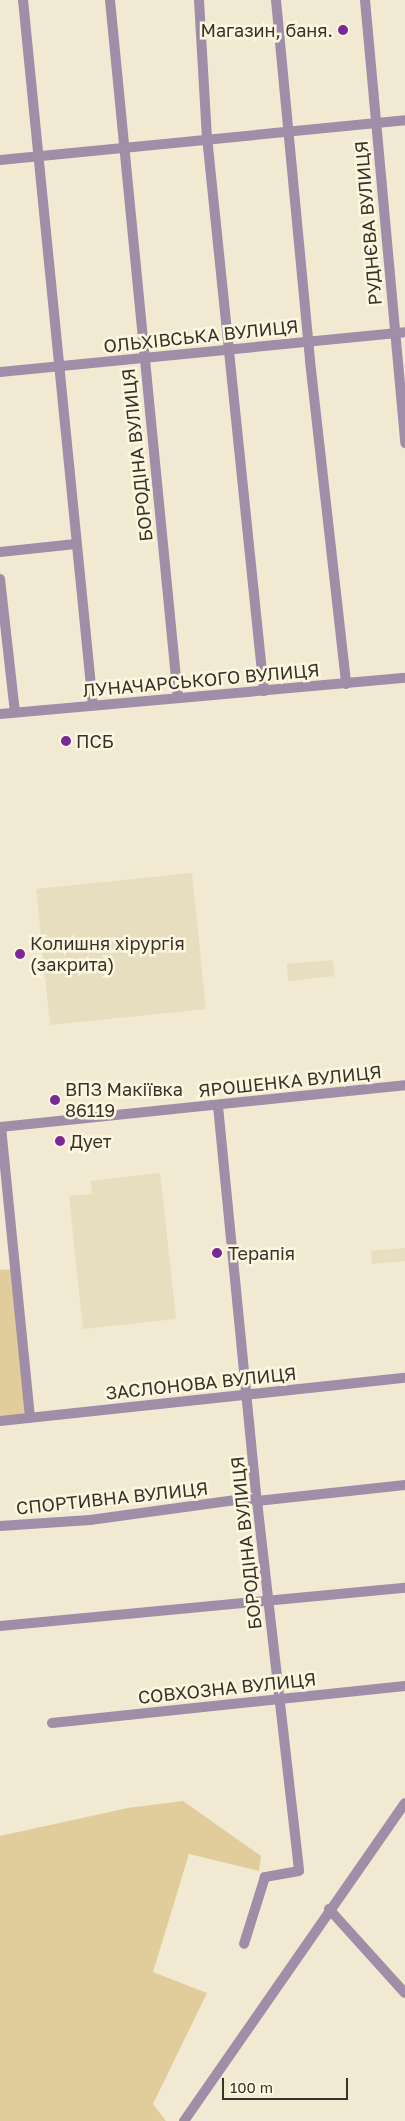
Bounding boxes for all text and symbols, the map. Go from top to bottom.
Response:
place label: Магазин, баня. [200,19,333,41]
marker: Магазин, баня. [337,24,349,36]
street label: РУДНЄВА ВУЛИЦЯ [350,140,386,306]
street label: ОЛЬХІВСЬКА ВУЛИЦЯ [103,315,299,357]
street label: БОРОДІНА ВУЛИЦЯ [117,367,157,543]
street label: ЛУНАЧАРСЬКОГО ВУЛИЦЯ [82,659,320,701]
place label: ПСБ [76,730,114,752]
marker: ПСБ [60,735,72,747]
place label: Колишня хірургія (закрита) [30,933,185,976]
marker: Колишня хірургія (закрита) [14,948,26,960]
street label: ЯРОШЕНКА ВУЛИЦЯ [197,1061,383,1101]
place label: ВПЗ Макіївка 86119 [65,1079,183,1122]
marker: ВПЗ Макіївка 86119 [49,1094,61,1106]
place label: Дует [70,1130,112,1152]
marker: Дует [54,1135,66,1147]
place label: Терапія [228,1242,295,1264]
marker: Терапія [210,1246,224,1260]
street label: ЗАСЛОНОВА ВУЛИЦЯ [105,1362,297,1404]
street label: БОРОДІНА ВУЛИЦЯ [226,1455,266,1631]
street label: СПОРТИВНА ВУЛИЦЯ [15,1477,209,1519]
street label: СОВХОЗНА ВУЛИЦЯ [137,1668,317,1708]
scale bar [225,2068,351,2100]
text: 100 m [230,2078,273,2096]

